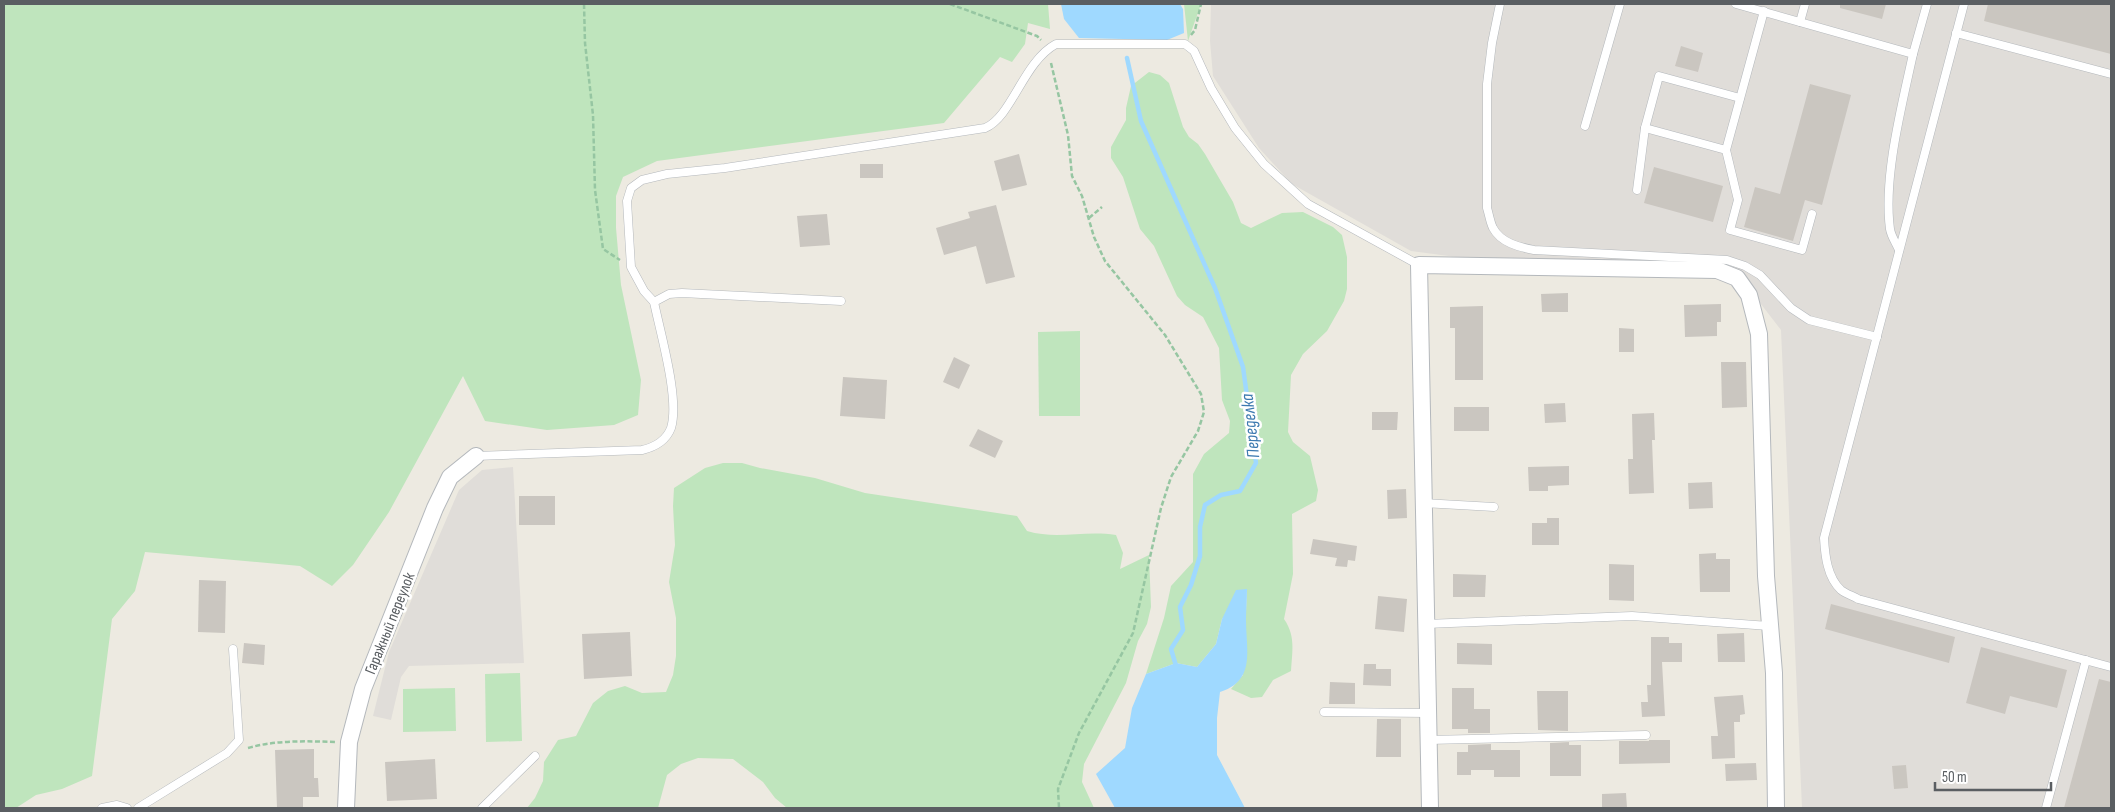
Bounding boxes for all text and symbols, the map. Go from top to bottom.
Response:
water label: Переделка [1237,392,1264,459]
street label: Гаражный переулок [361,569,420,677]
scale bar [1935,760,2051,792]
text: 50 m [1942,768,1967,787]

